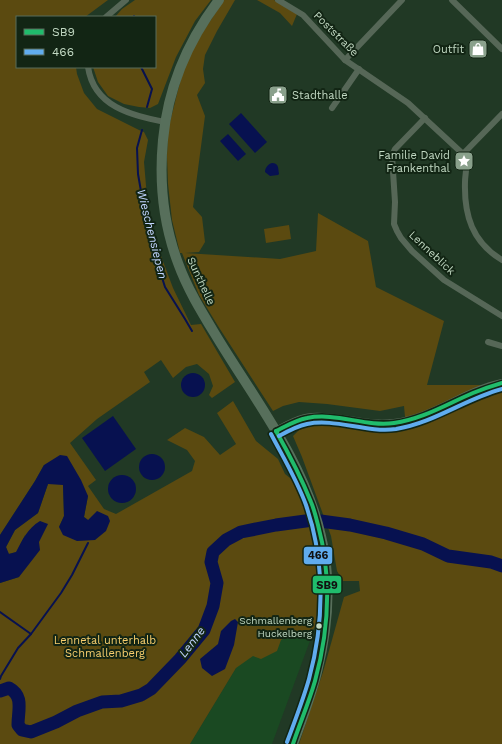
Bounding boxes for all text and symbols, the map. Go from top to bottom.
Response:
street label: Poststraße [311,9,361,59]
legend [16,16,156,68]
text: SB9 [52,25,75,39]
shop icon: Outfit [467,38,489,60]
place label: Outfit [433,43,464,56]
text: 466 [52,45,74,59]
public building icon: Stadthalle [267,84,289,106]
place label: Stadthalle [292,89,348,102]
place label: Familie David Frankenthal [378,149,451,175]
place icon: Familie David Frankenthal [453,150,475,172]
water label: Wieschensiepen [134,187,170,281]
street label: Lenneblick [406,228,458,278]
street label: Sunthelle [184,255,218,307]
line badge: 466 [303,546,333,565]
text: 466 [308,549,329,562]
line badge: SB9 [312,575,342,594]
text: SB9 [316,579,338,592]
place label: Schmallenberg Huckelberg [239,615,313,639]
marker: Schmallenberg Huckelberg [314,621,324,631]
water label: Lenne [176,624,208,660]
park label: Lennetal unterhalb Schmallenberg [54,634,156,660]

